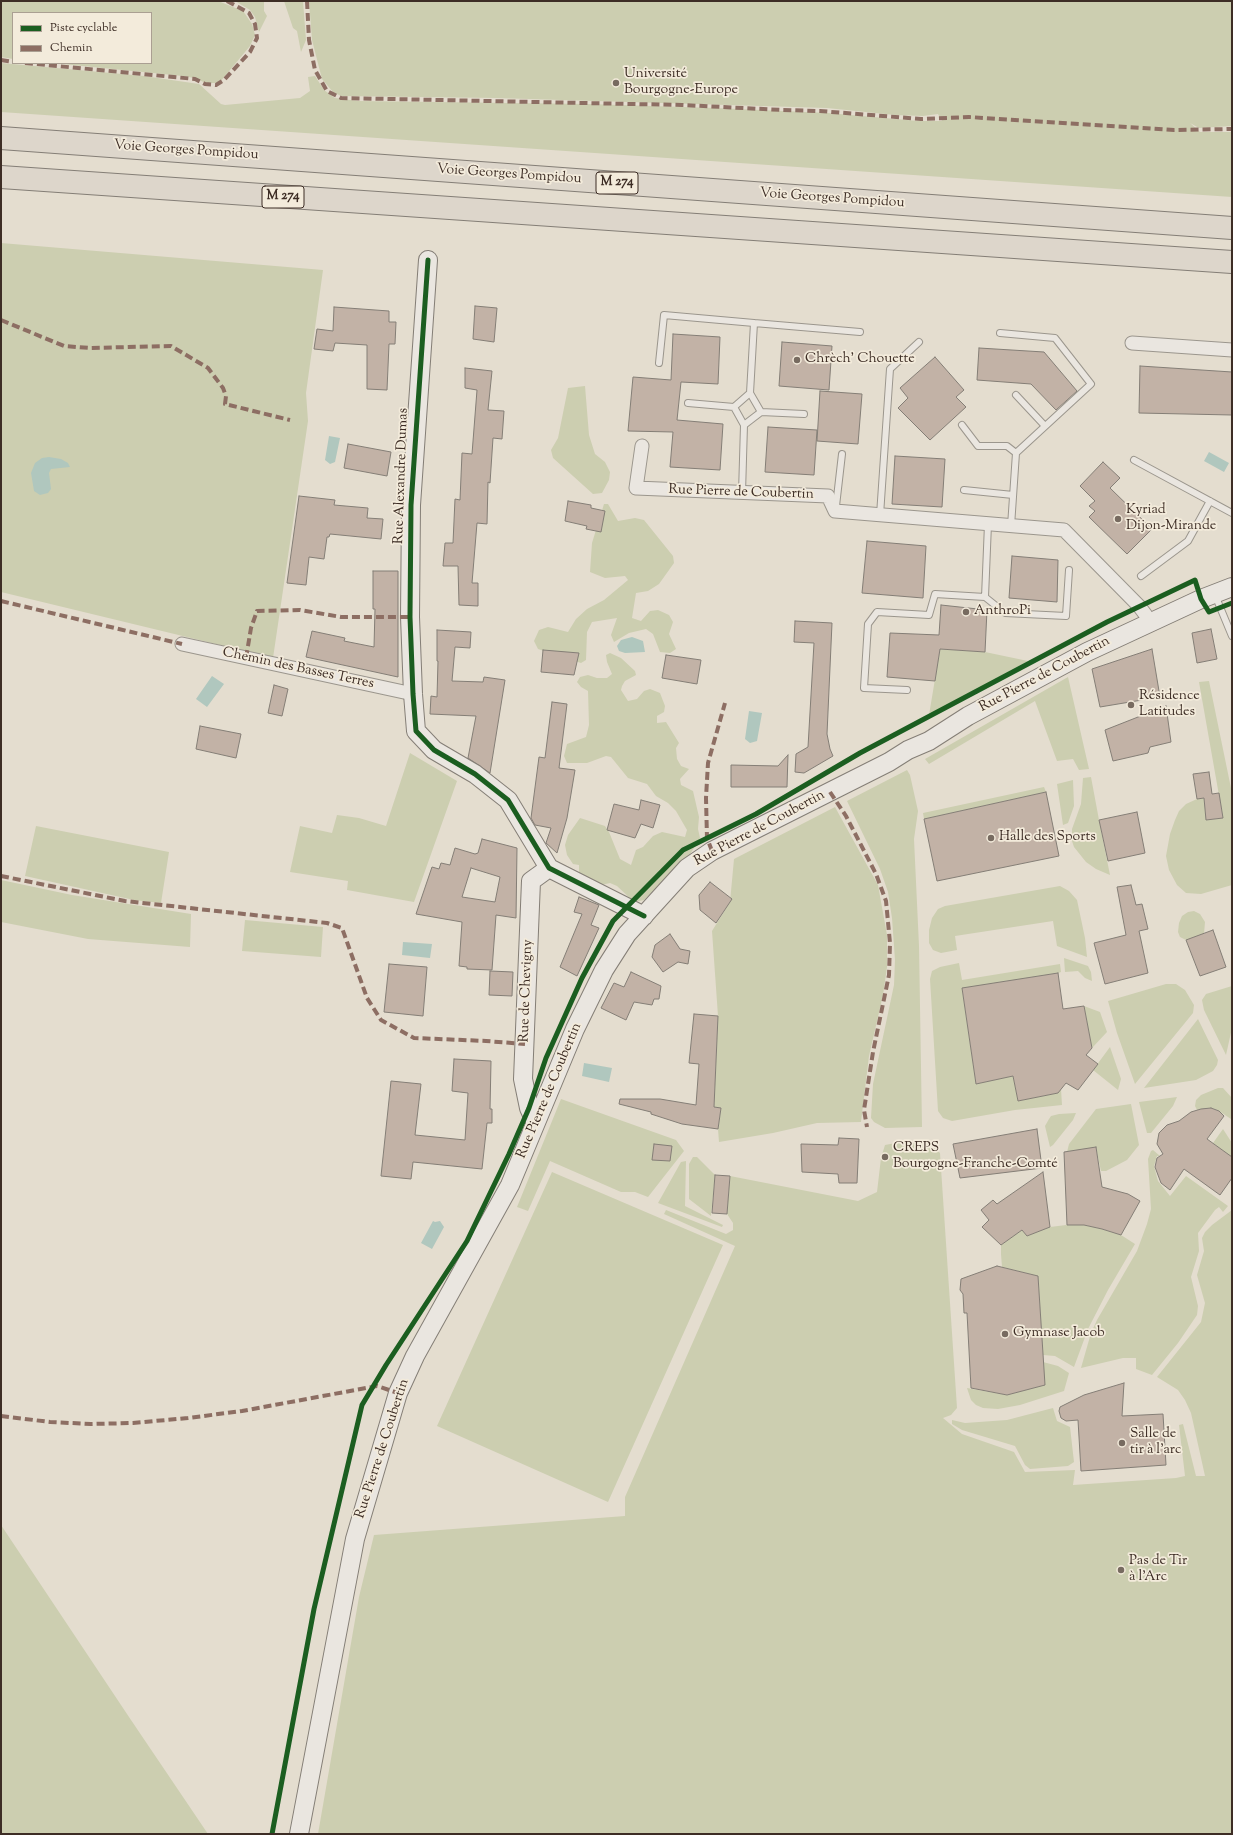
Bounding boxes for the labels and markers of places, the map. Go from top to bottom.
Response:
place label: Université Bourgogne-Europe [624,67,738,100]
marker: Université Bourgogne-Europe [611,78,621,88]
place label: Chrèch' Chouette [805,352,915,368]
marker: Chrèch' Chouette [792,355,802,365]
place label: Kyriad Dijon-Mirande [1126,503,1216,536]
marker: Kyriad Dijon-Mirande [1113,514,1123,524]
place label: AnthroPi [974,604,1031,620]
marker: AnthroPi [961,607,971,617]
place label: Résidence Latitudes [1139,689,1200,722]
marker: Résidence Latitudes [1126,700,1136,710]
place label: Halle des Sports [999,830,1096,846]
marker: Halle des Sports [986,833,996,843]
place label: CREPS Bourgogne-Franche-Comté [893,1141,1058,1174]
marker: CREPS Bourgogne-Franche-Comté [880,1152,890,1162]
place label: Gymnase Jacob [1013,1326,1105,1342]
marker: Gymnase Jacob [1000,1329,1010,1339]
place label: Salle de tir à l'arc [1130,1427,1181,1460]
marker: Salle de tir à l'arc [1117,1438,1127,1448]
place label: Pas de Tir à l'Arc [1129,1554,1187,1586]
marker: Pas de Tir à l'Arc [1116,1565,1126,1575]

